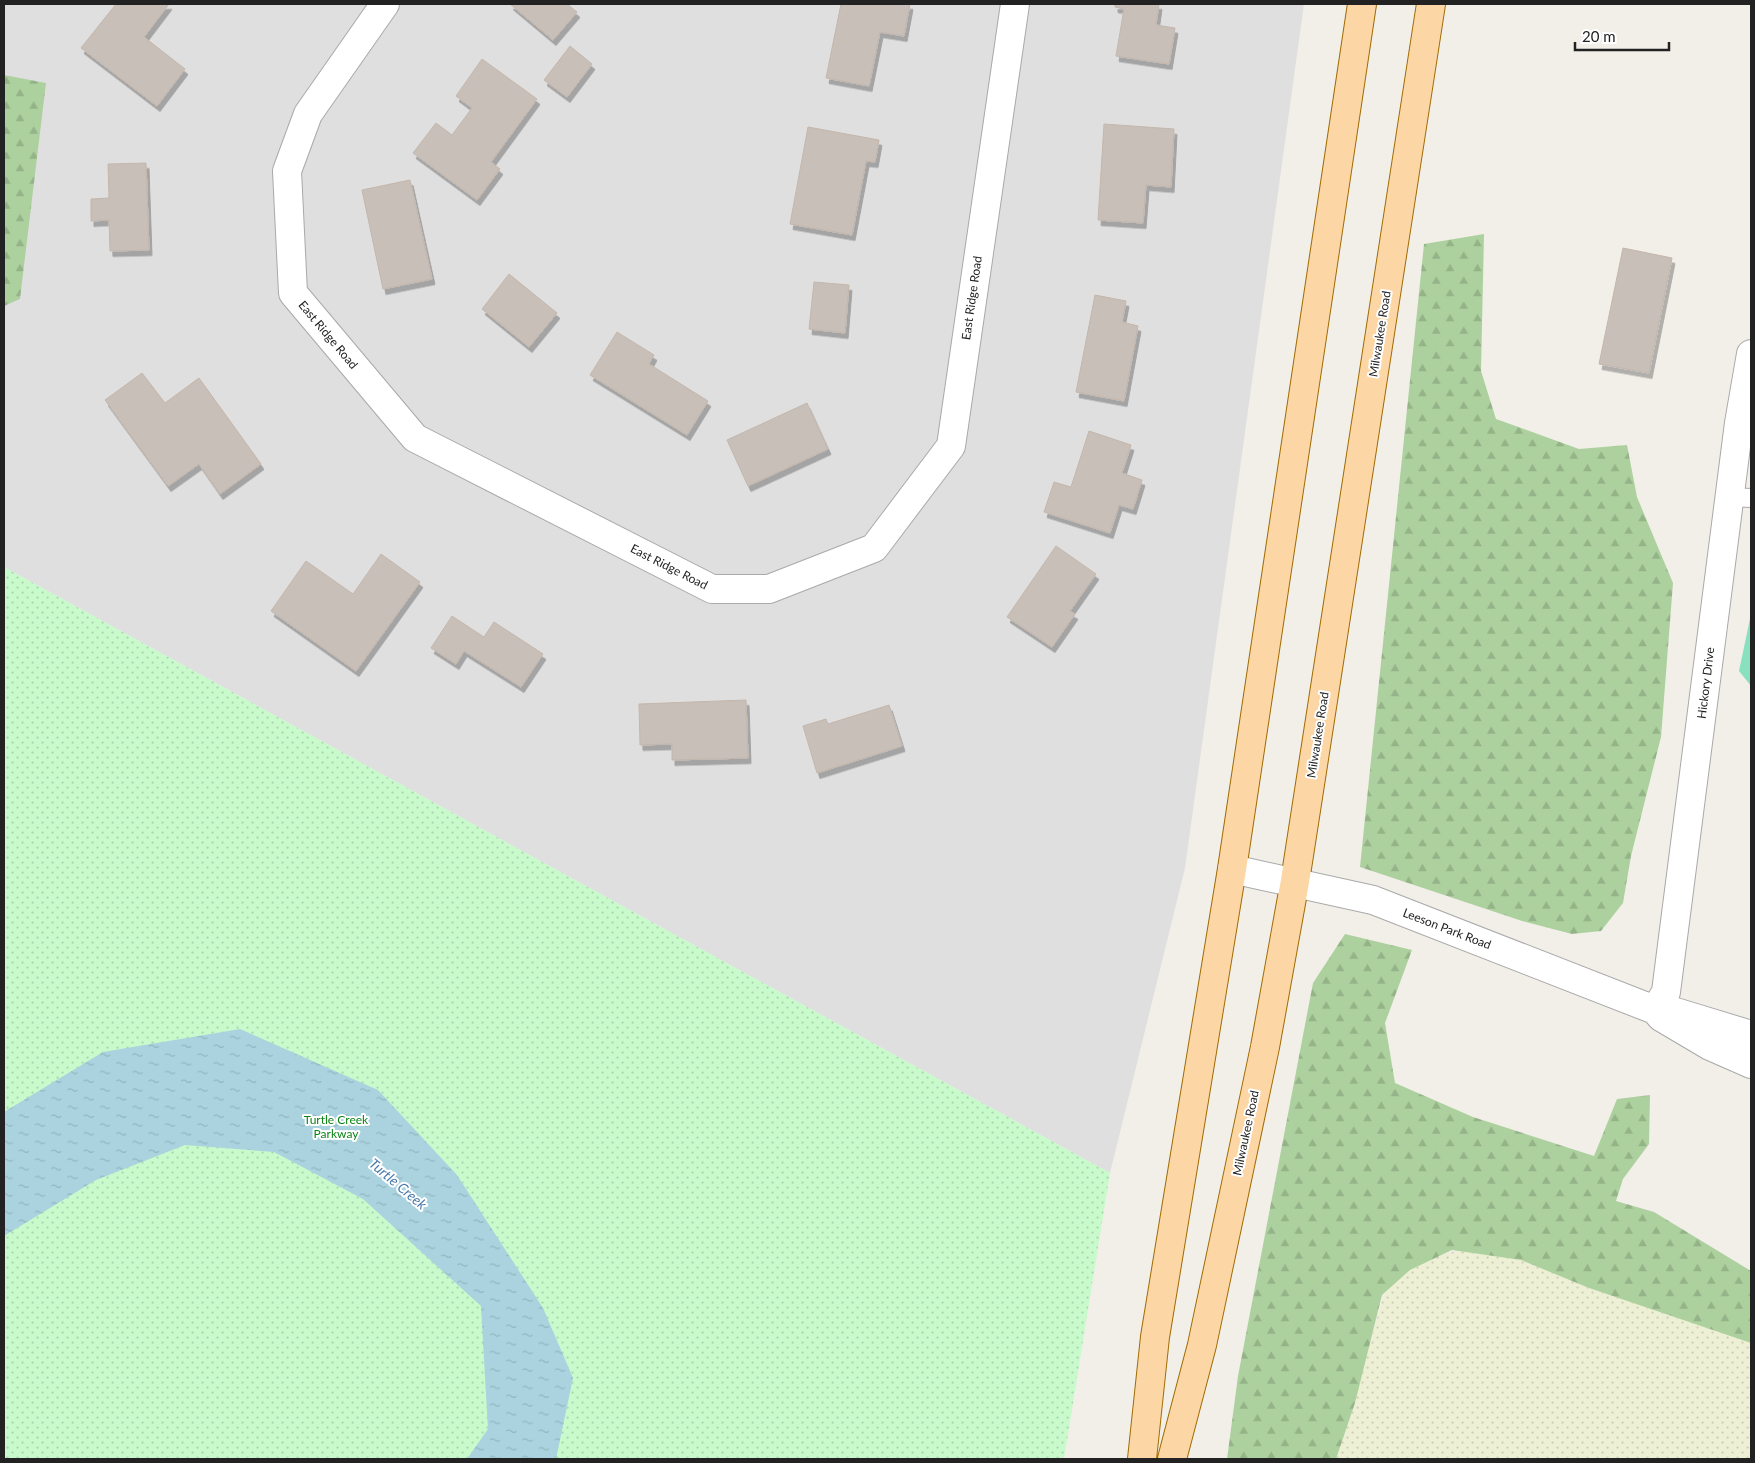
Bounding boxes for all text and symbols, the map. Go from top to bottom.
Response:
scale bar [1575,20,1669,52]
text: 20 m [1582,27,1616,45]
street label: East Ridge Road [958,255,985,341]
street label: Milwaukee Road [1365,290,1394,378]
street label: East Ridge Road [295,297,361,372]
street label: East Ridge Road [628,541,710,592]
street label: Hickory Drive [1694,646,1717,720]
street label: Milwaukee Road [1303,691,1332,779]
street label: Leeson Park Road [1401,905,1493,952]
street label: Milwaukee Road [1229,1089,1262,1177]
park label: Turtle Creek Parkway [304,1112,369,1141]
water label: Turtle Creek [366,1155,431,1213]

